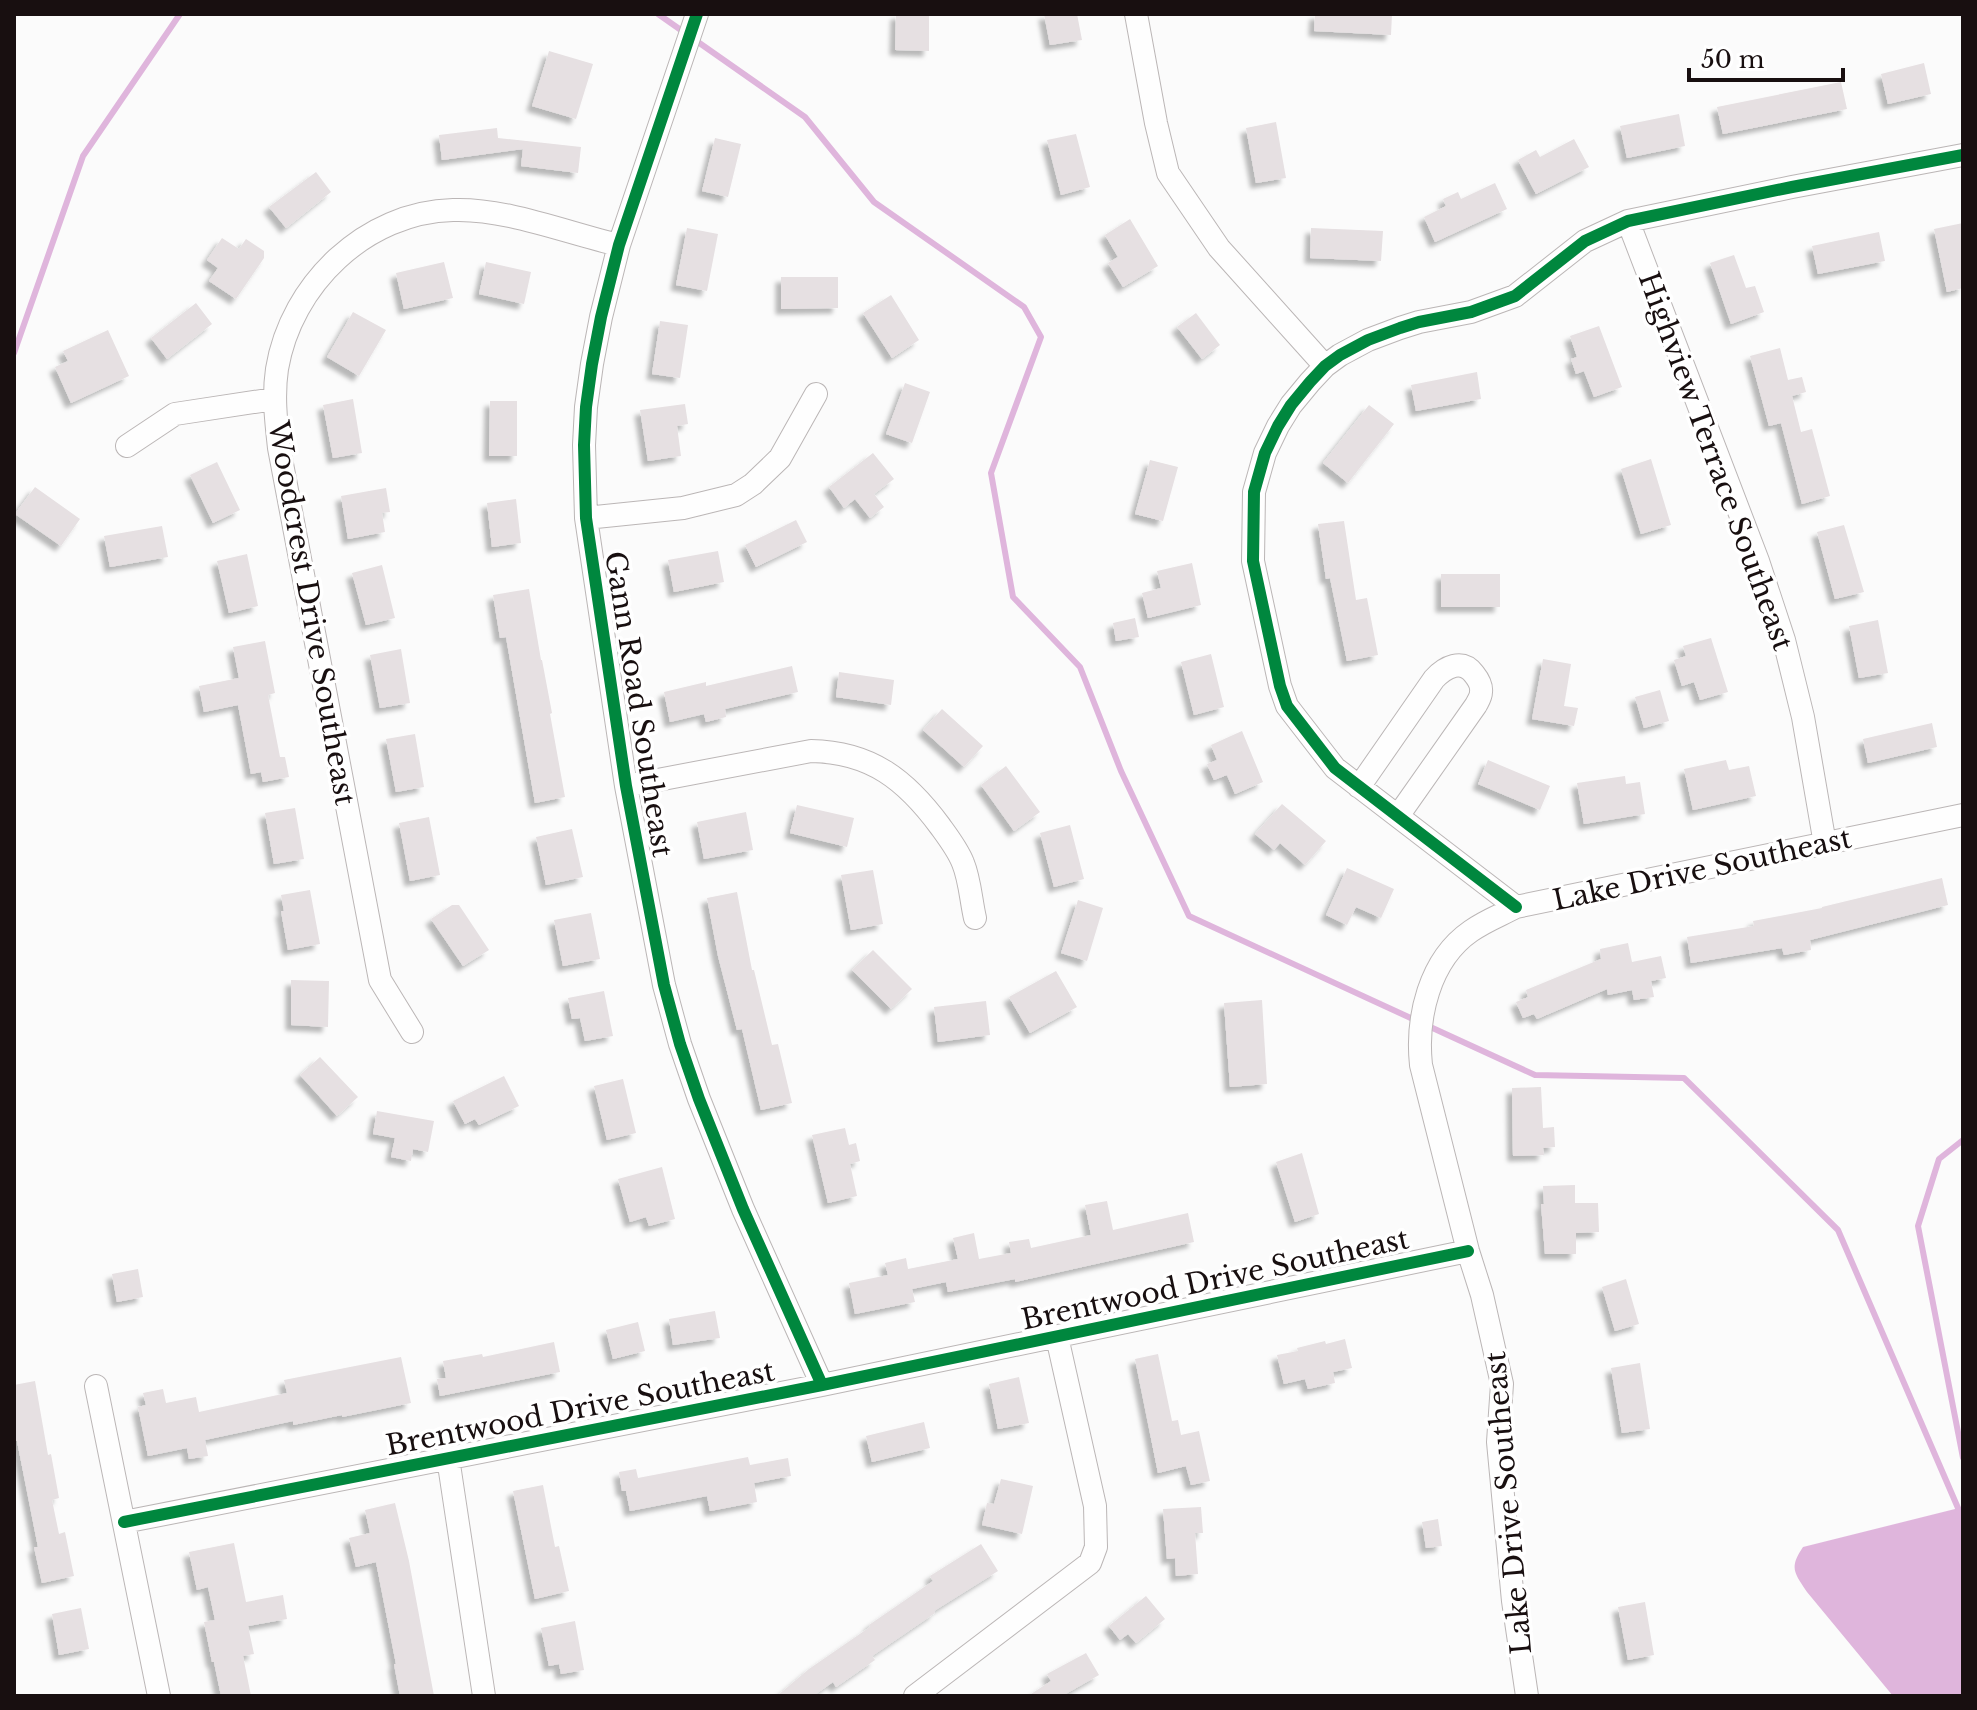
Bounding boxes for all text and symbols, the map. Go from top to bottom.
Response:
scale bar [1689,32,1843,82]
text: 50 m [1701,45,1765,74]
street label: Highview Terrace Southeast [1631,267,1801,656]
street label: Woodcrest Drive Southeast [260,417,363,808]
street label: Gann Road Southeast [597,549,680,860]
street label: Lake Drive Southeast [1550,821,1855,918]
street label: Brentwood Drive Southeast [1018,1221,1412,1338]
street label: Lake Drive Southeast [1478,1350,1539,1656]
street label: Brentwood Drive Southeast [383,1354,778,1463]

